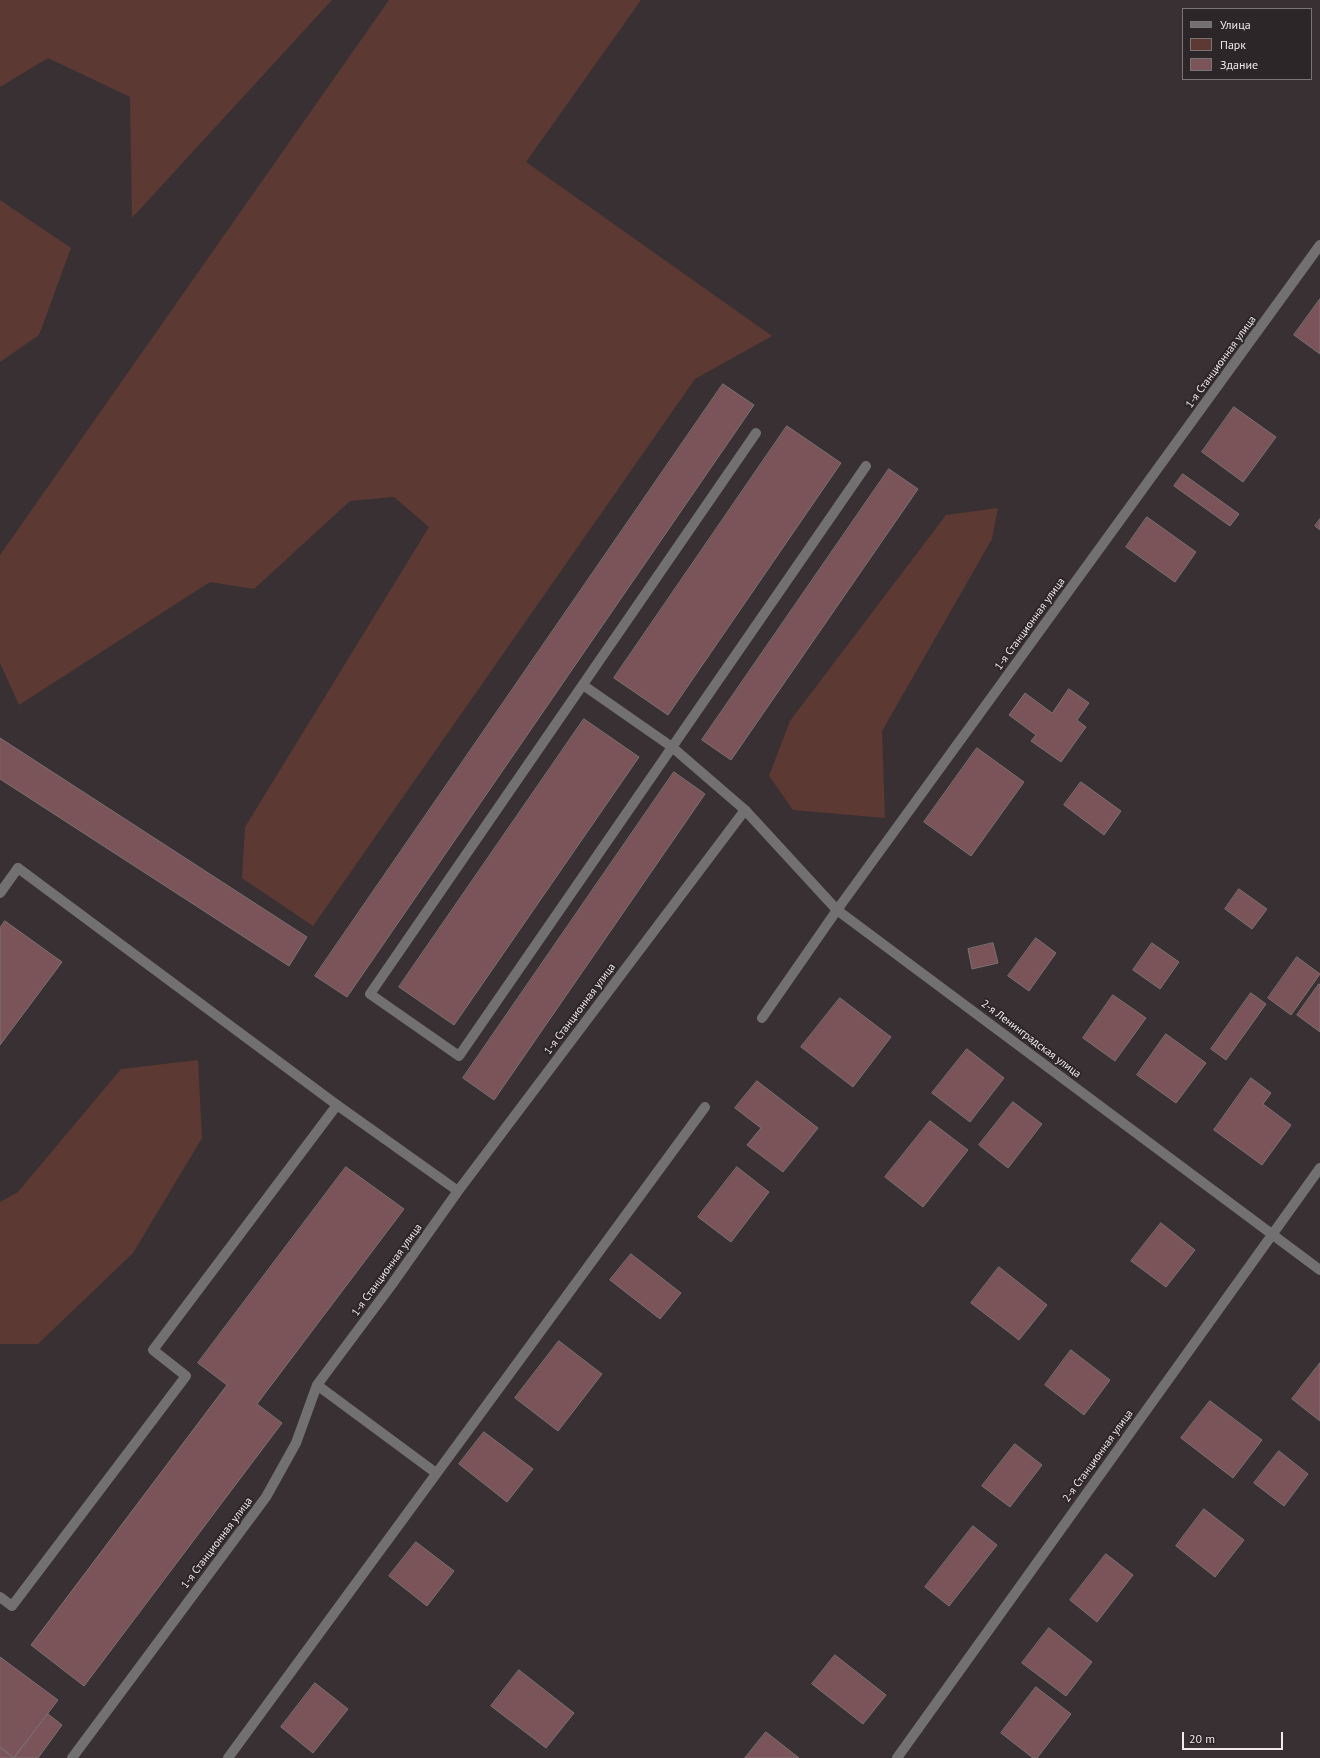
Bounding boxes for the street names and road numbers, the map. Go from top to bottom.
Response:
street label: 1-я Станционная улица [1183,313,1259,411]
street label: 1-я Станционная улица [992,575,1068,673]
street label: 1-я Станционная улица [541,961,619,1057]
street label: 2-я Ленинградская улица [978,997,1084,1081]
street label: 1-я Станционная улица [349,1221,425,1319]
street label: 2-я Станционная улица [1060,1407,1136,1505]
street label: 1-я Станционная улица [178,1495,256,1591]

